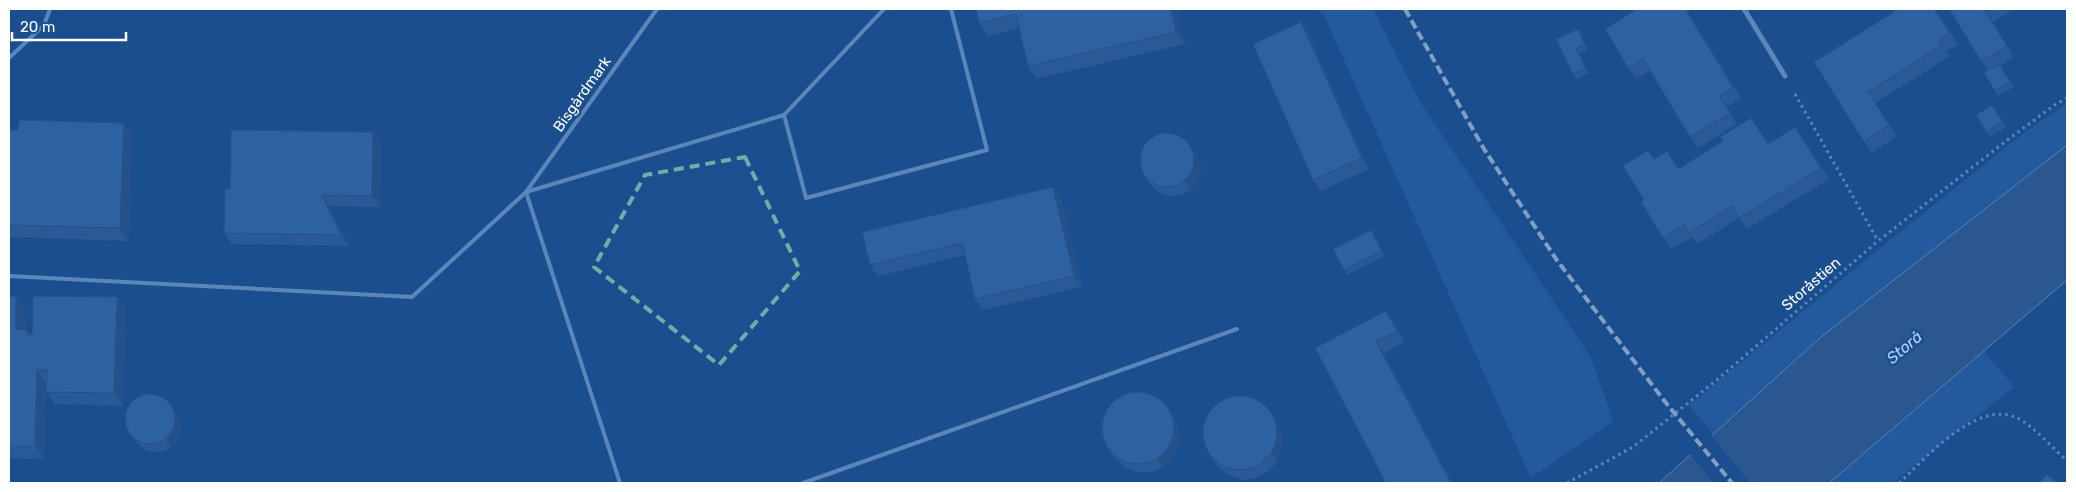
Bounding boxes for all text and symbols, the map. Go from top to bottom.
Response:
scale bar [12,10,126,42]
text: 20 m [20,18,55,36]
street label: Bisgårdmark [549,53,615,135]
street label: Storåstien [1778,253,1844,315]
water label: Storå [1883,327,1926,368]

